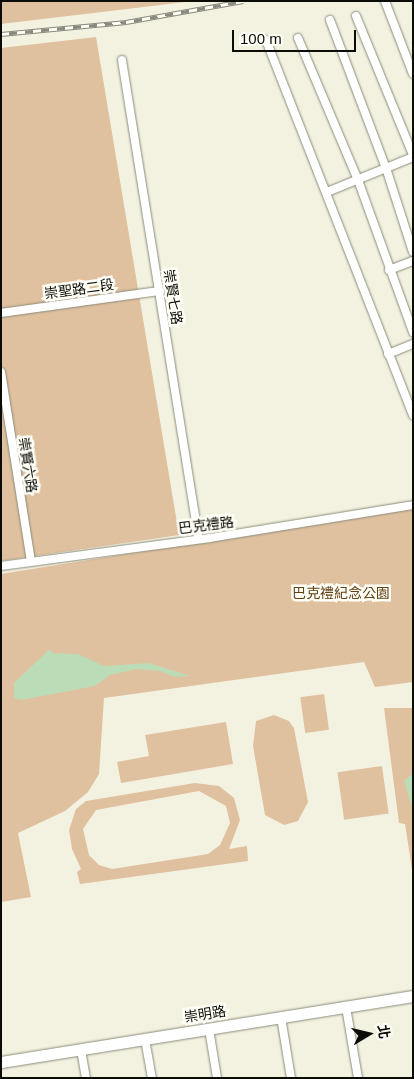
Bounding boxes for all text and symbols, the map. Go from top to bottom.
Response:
scale bar [234,20,358,52]
text: 100 m [240,30,282,47]
street label: 崇賢七路 [160,268,186,326]
street label: 崇聖路二段 [43,276,115,302]
street label: 崇賢六路 [15,436,41,494]
street label: 巴克禮路 [177,513,235,537]
park label: 巴克禮紀念公園 [292,585,390,601]
street label: 崇明路 [183,1002,227,1026]
north arrow [344,1009,394,1059]
text: 北 [375,1023,393,1040]

